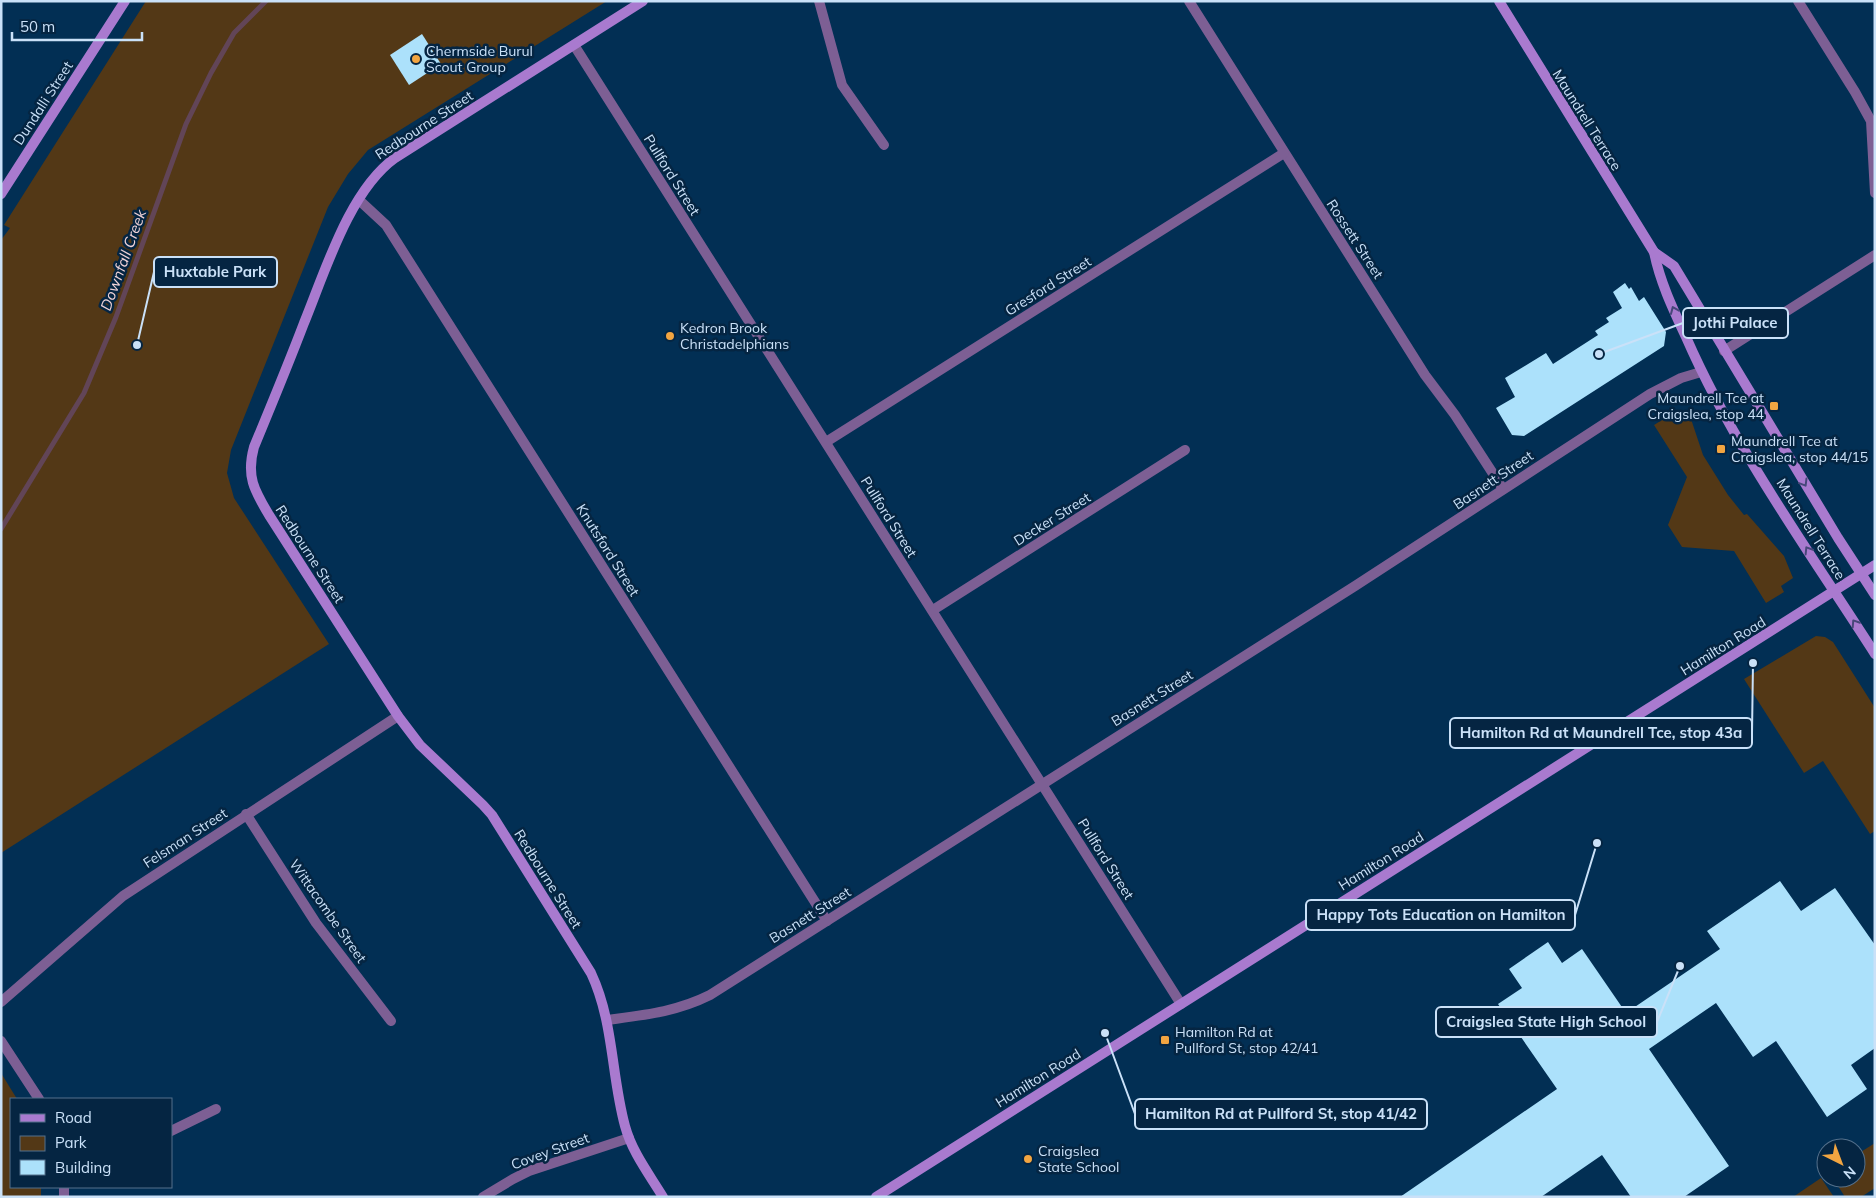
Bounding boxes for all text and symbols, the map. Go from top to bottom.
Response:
scale bar [12,10,142,42]
text: 50 m [20,17,55,36]
place label: Chermside Burul Scout Group [426,42,533,76]
marker: Chermside Burul Scout Group [410,53,422,65]
street label: Dundalli Street [9,58,77,148]
street label: Maundrell Terrace [1549,66,1625,174]
street label: Redbourne Street [372,87,476,163]
street label: Pullford Street [640,131,704,219]
street label: Rossett Street [1323,196,1387,282]
water label: Downfall Creek [96,206,151,313]
street label: Gresford Street [1002,252,1094,320]
callout: Huxtable Park [154,257,277,287]
text: Huxtable Park [164,262,267,281]
one-way arrow [1669,306,1680,315]
callout: Jothi Palace [1683,308,1788,338]
text: Jothi Palace [1693,313,1777,332]
place label: Kedron Brook Christadelphians [680,319,789,353]
marker: Kedron Brook Christadelphians [664,330,676,342]
place label: Maundrell Tce at Craigslea, stop 44 [1648,389,1765,423]
marker: Maundrell Tce at Craigslea, stop 44 [1768,400,1780,412]
place label: Maundrell Tce at Craigslea, stop 44/15 [1731,432,1868,466]
marker: Maundrell Tce at Craigslea, stop 44/15 [1715,443,1727,455]
street label: Basnett Street [1450,447,1537,513]
street label: Pullford Street [857,473,921,561]
street label: Maundrell Terrace [1773,475,1849,583]
one-way arrow [1798,477,1808,486]
street label: Decker Street [1010,488,1094,550]
street label: Knutsford Street [572,501,644,599]
street label: Redbourne Street [272,502,348,606]
one-way arrow [1805,547,1814,556]
street label: Hamilton Road [1677,613,1769,679]
one-way arrow [1851,619,1861,628]
street label: Basnett Street [1108,666,1196,730]
callout: Hamilton Rd at Maundrell Tce, stop 43a [1450,718,1752,748]
text: Hamilton Rd at Maundrell Tce, stop 43a [1460,723,1742,742]
street label: Felsman Street [140,804,231,872]
street label: Pullford Street [1074,815,1138,903]
street label: Redbourne Street [510,826,586,932]
street label: Hamilton Road [1335,828,1427,894]
street label: Wittacombe Street [286,856,371,966]
street label: Basnett Street [766,883,854,947]
callout: Happy Tots Education on Hamilton [1306,900,1575,930]
text: Happy Tots Education on Hamilton [1316,905,1566,924]
callout: Craigslea State High School [1436,1007,1657,1037]
text: Craigslea State High School [1446,1012,1646,1031]
place label: Hamilton Rd at Pullford St, stop 42/41 [1175,1023,1318,1057]
marker: Hamilton Rd at Pullford St, stop 42/41 [1159,1034,1171,1046]
street label: Hamilton Road [992,1045,1084,1111]
legend [10,1098,172,1188]
callout: Hamilton Rd at Pullford St, stop 41/42 [1135,1099,1427,1129]
text: Hamilton Rd at Pullford St, stop 41/42 [1145,1104,1417,1123]
text: Road [55,1108,92,1127]
street label: Covey Street [509,1129,592,1173]
text: Park [55,1133,87,1152]
north arrow [1816,1138,1866,1188]
place label: Craigslea State School [1038,1142,1119,1176]
marker: Craigslea State School [1022,1153,1034,1165]
text: Building [55,1158,111,1177]
text: N [1840,1162,1860,1183]

